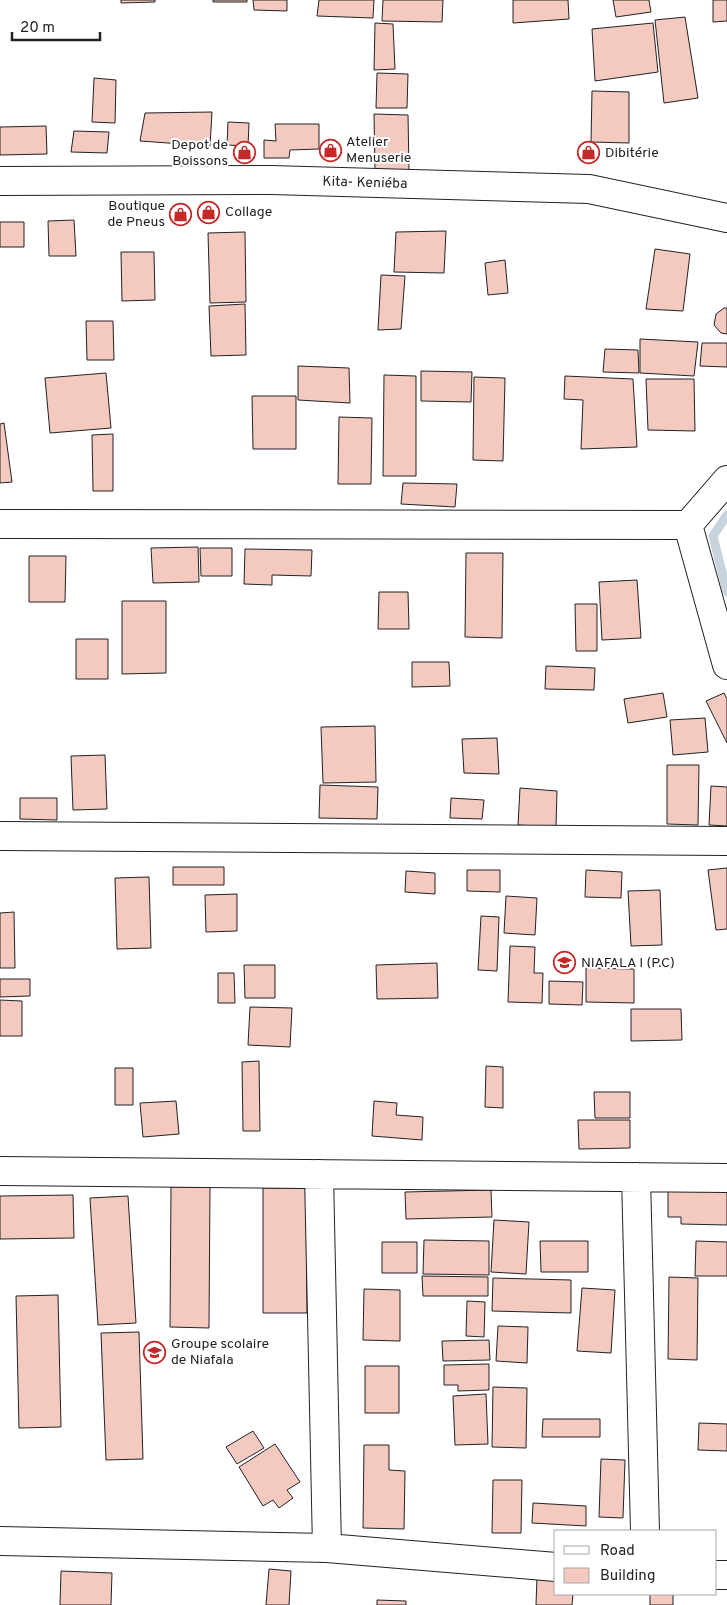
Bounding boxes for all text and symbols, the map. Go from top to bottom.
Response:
scale bar [12,10,100,42]
text: 20 m [20,19,55,38]
place label: Atelier Menuserie [346,134,411,167]
place label: Depot de Boissons [171,137,228,170]
shop icon: Atelier Menuserie [318,138,342,162]
shop icon: Depot de Boissons [232,141,256,165]
shop icon: Dibitérie [577,141,601,165]
place label: Dibitérie [605,145,659,162]
street label: Kita- Keniéba [322,173,408,192]
place label: Boutique de Pneus [107,198,165,231]
shop icon: Collage [197,200,221,224]
shop icon: Boutique de Pneus [169,202,193,226]
place label: Collage [225,204,272,221]
school or university icon: NIAFALA I (P.C) [553,951,577,975]
place label: NIAFALA I (P.C) [581,955,675,972]
place label: Groupe scolaire de Niafala [171,1336,269,1369]
school or university icon: Groupe scolaire de Niafala [143,1340,167,1364]
legend [554,1530,717,1595]
text: Road [600,1542,635,1561]
text: Building [600,1567,655,1586]

